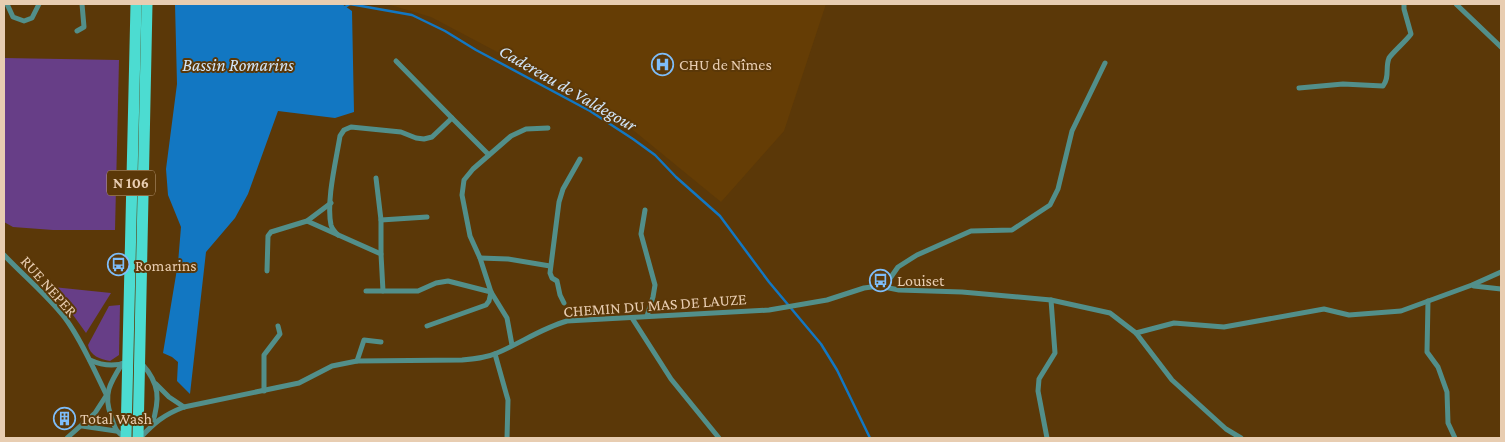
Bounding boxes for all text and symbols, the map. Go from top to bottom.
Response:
water label: Cadereau de Valdegour [496,41,641,136]
hospital icon: CHU de Nîmes [651,52,675,76]
water label: Bassin Romarins [182,55,294,75]
place label: CHU de Nîmes [679,56,772,73]
road number: N 106 [107,170,155,196]
street label: RUE NEPER [17,252,81,320]
bus stop icon: Romarins [107,253,131,277]
place label: Romarins [135,257,197,274]
bus stop icon: Louiset [869,268,893,292]
place label: Louiset [897,272,945,289]
street label: CHEMIN DU MAS DE LAUZE [563,290,748,320]
building icon: Total Wash [52,406,76,430]
place label: Total Wash [80,410,153,427]

